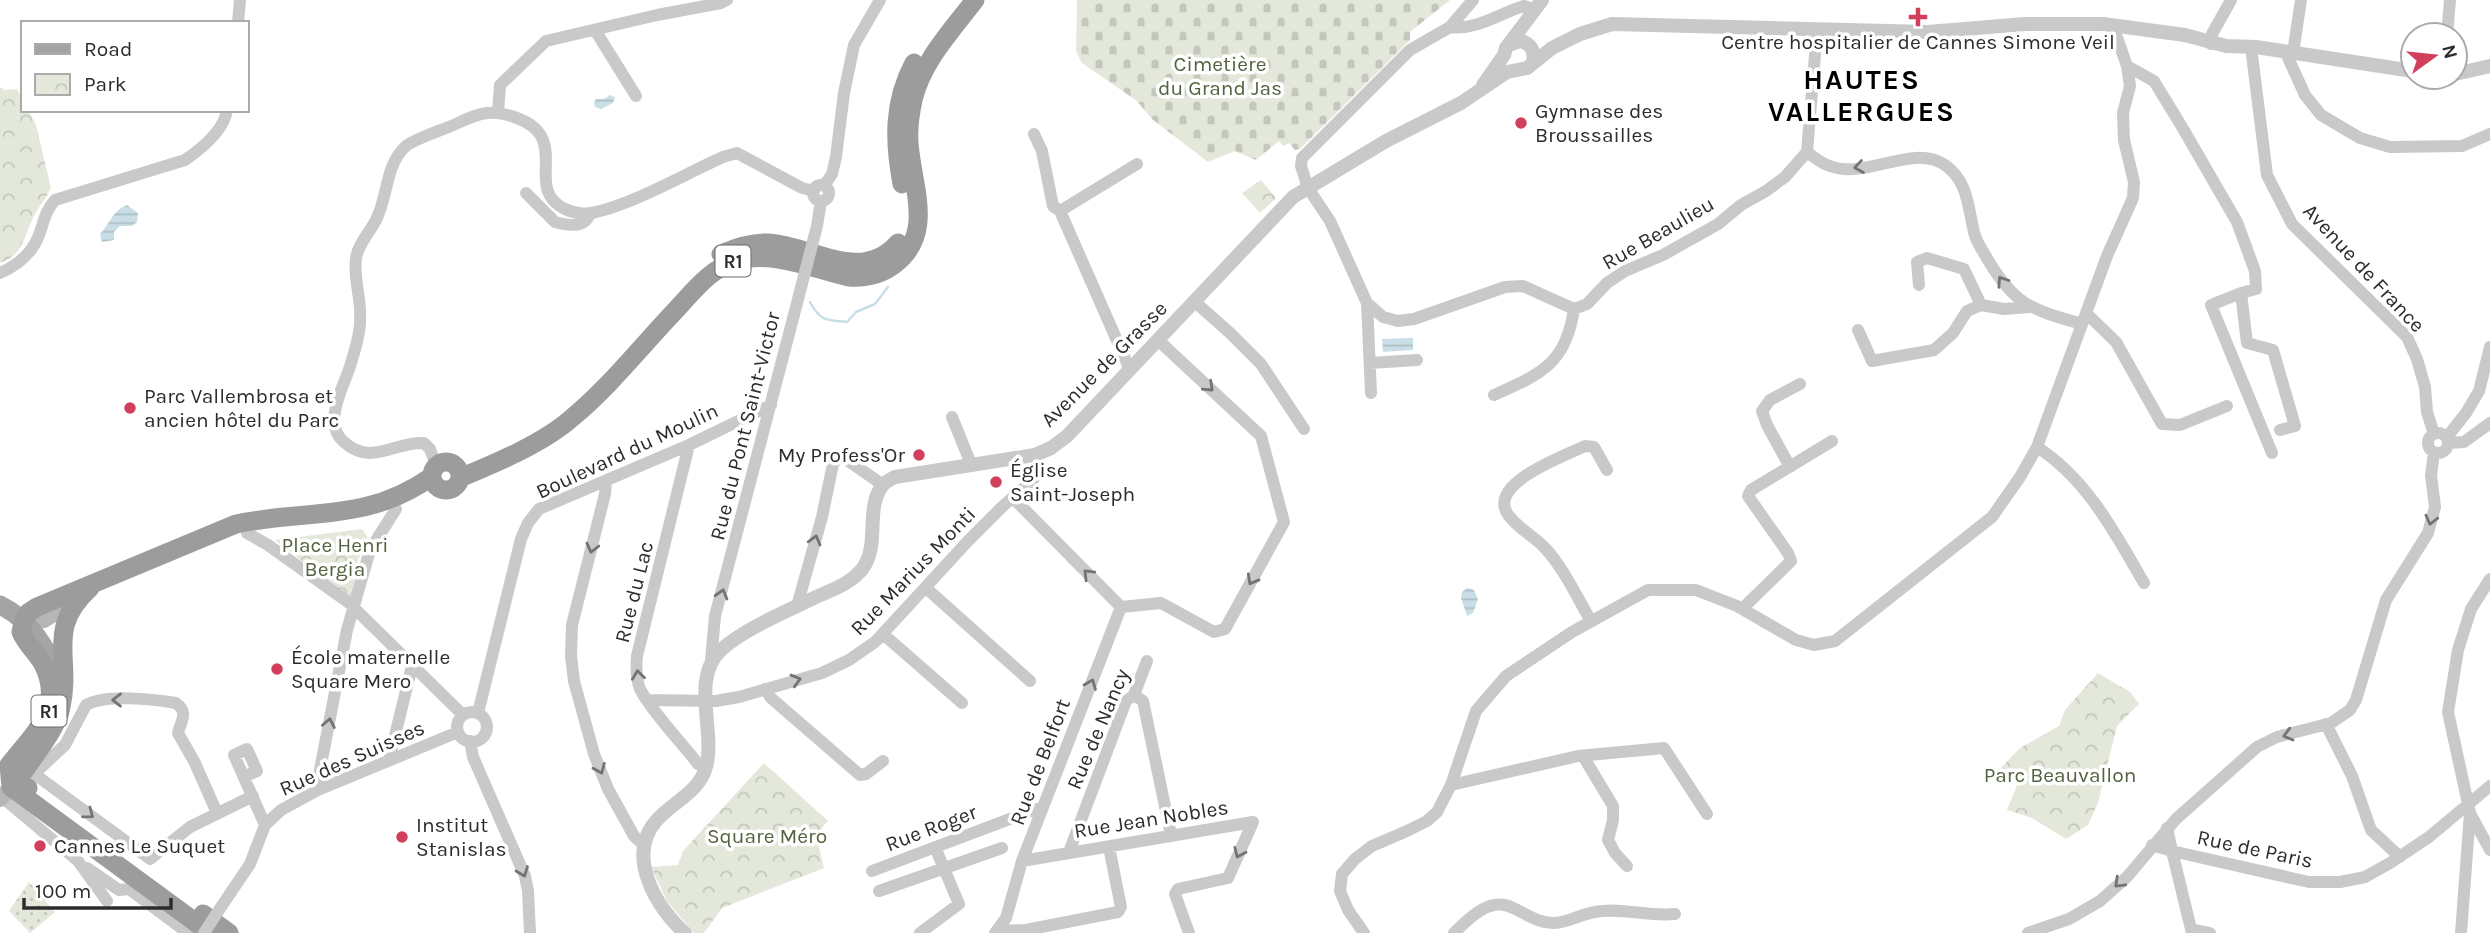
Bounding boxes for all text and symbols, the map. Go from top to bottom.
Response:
marker: Centre hospitalier de Cannes Simone Veil [1908,7,1928,27]
legend [21,21,248,112]
north arrow [2399,21,2469,91]
place label: Centre hospitalier de Cannes Simone Veil [1721,30,2115,54]
text: Road [84,37,132,61]
text: N [2437,42,2462,61]
park label: Cimetière du Grand Jas [1158,52,1282,100]
district label: HAUTES VALLERGUES [1768,63,1956,128]
text: Park [84,72,127,96]
place label: Gymnase des Broussailles [1535,99,1663,147]
marker: Gymnase des Broussailles [1513,115,1529,131]
one-way arrow [1854,159,1865,174]
street label: Rue Beaulieu [1598,191,1718,275]
street label: Avenue de France [2298,199,2430,337]
road number: R1 [716,246,750,276]
one-way arrow [1998,276,2011,289]
street label: Avenue de Grasse [1036,296,1172,432]
street label: Rue du Pont Saint-Victor [705,309,785,543]
one-way arrow [1201,379,1214,391]
place label: Parc Vallembrosa et ancien hôtel du Parc [144,384,339,432]
street label: Boulevard du Moulin [532,398,722,504]
marker: Parc Vallembrosa et ancien hôtel du Parc [122,400,138,416]
place label: My Profess'Or [778,443,905,467]
marker: My Profess'Or [911,447,927,463]
place label: Église Saint-Joseph [1010,458,1135,506]
marker: Église Saint-Joseph [988,474,1004,490]
street label: Rue Marius Monti [846,502,980,640]
one-way arrow [2425,514,2439,526]
park label: Place Henri Bergia [281,533,389,581]
one-way arrow [807,534,821,546]
street label: Rue du Lac [610,539,658,645]
one-way arrow [586,542,600,554]
one-way arrow [1083,570,1096,583]
one-way arrow [1247,573,1260,586]
one-way arrow [713,589,728,601]
place label: École maternelle Square Mero [291,645,450,693]
marker: École maternelle Square Mero [269,661,285,677]
street label: Rue de Nancy [1062,665,1134,793]
one-way arrow [630,669,645,681]
one-way arrow [790,674,802,689]
one-way arrow [1083,679,1097,691]
one-way arrow [111,692,121,708]
street label: Rue de Belfort [1005,695,1075,829]
road number: R1 [32,696,66,726]
street label: Rue des Suisses [276,715,428,801]
one-way arrow [320,717,335,729]
one-way arrow [2282,726,2294,741]
one-way arrow [592,762,606,774]
park label: Parc Beauvallon [1984,763,2136,787]
street label: Rue Jean Nobles [1072,795,1230,843]
street label: Rue Roger [882,799,980,856]
one-way arrow [81,805,94,818]
place label: Institut Stanislas [416,813,507,861]
park label: Square Méro [707,824,827,848]
street label: Rue de Paris [2195,825,2315,873]
marker: Institut Stanislas [394,829,410,845]
place label: Cannes Le Suquet [54,834,225,858]
marker: Cannes Le Suquet [32,838,48,854]
one-way arrow [1233,846,1247,859]
scale bar [24,866,172,910]
one-way arrow [514,866,528,878]
one-way arrow [2114,875,2127,888]
text: 100 m [35,879,92,903]

